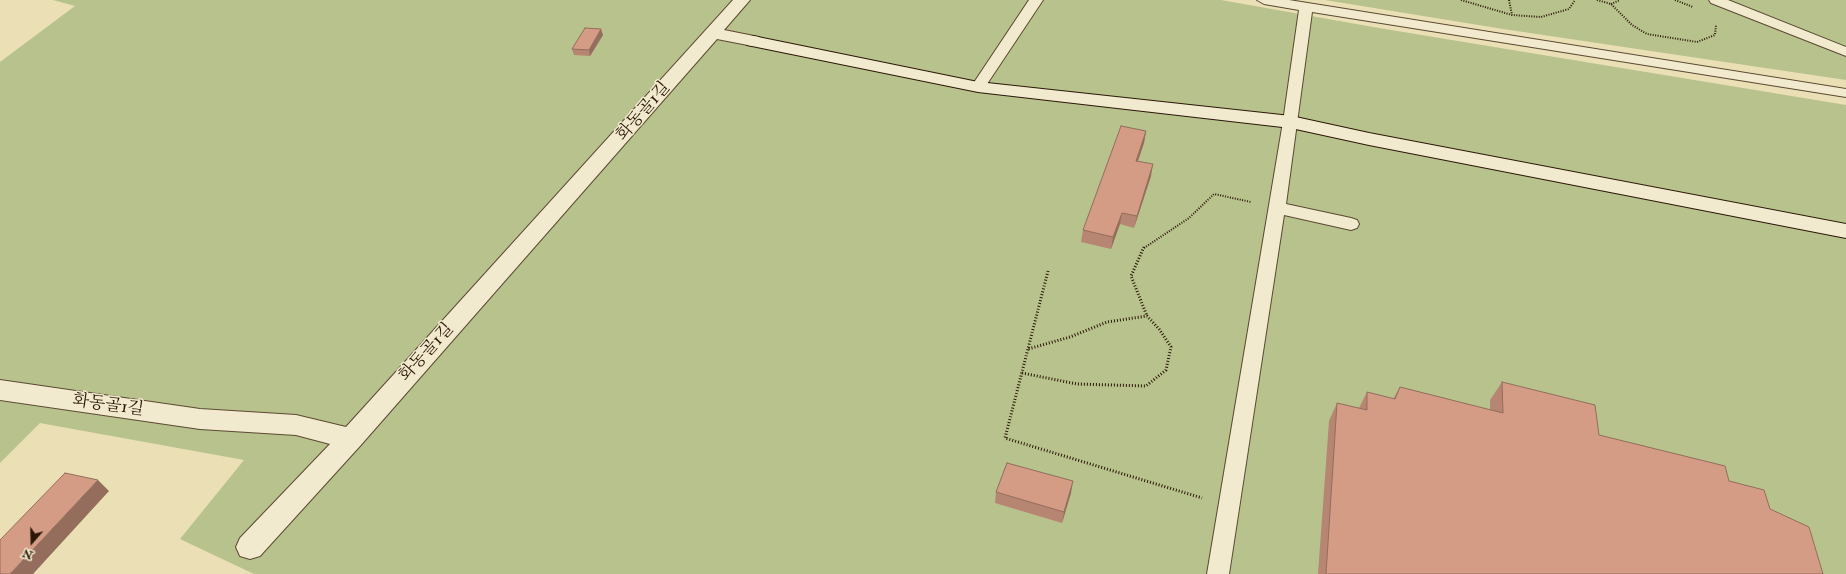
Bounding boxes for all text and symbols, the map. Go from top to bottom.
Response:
street label: 화동골1길 [613,78,675,146]
street label: 화동골1길 [395,320,459,386]
street label: 화동골1길 [71,391,145,421]
north arrow [12,522,52,562]
text: N [21,546,35,562]

